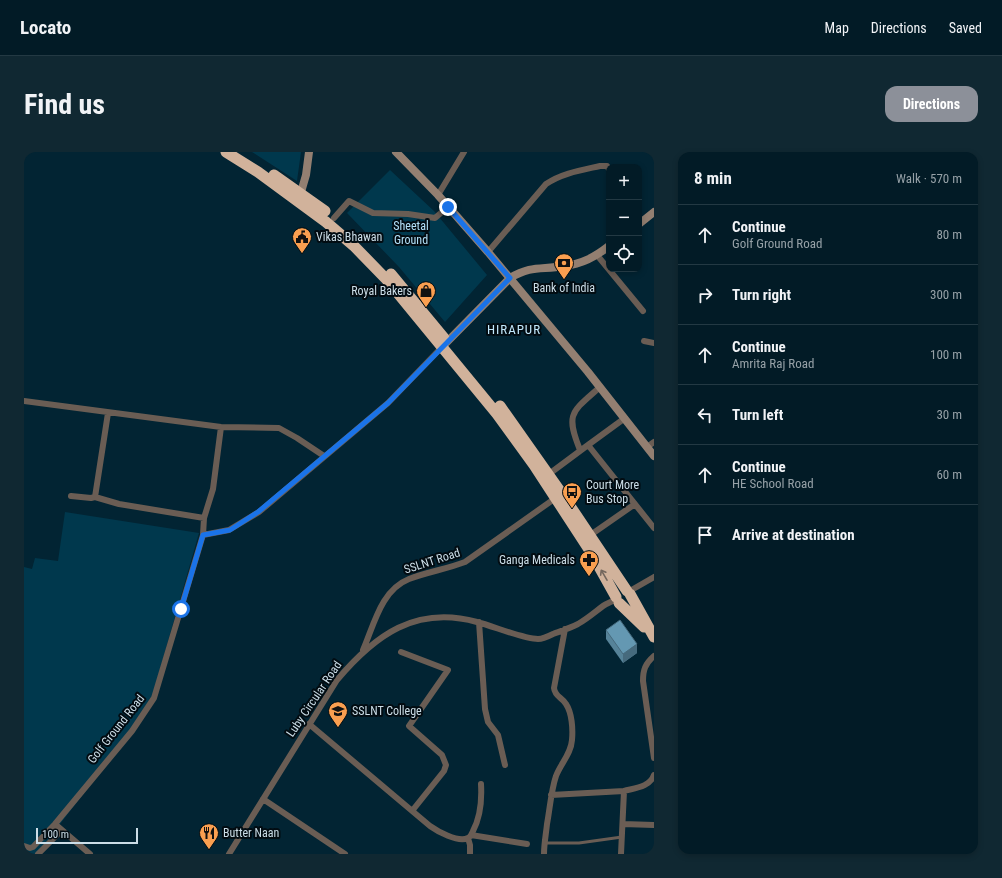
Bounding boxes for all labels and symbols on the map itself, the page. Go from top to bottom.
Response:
route end [439,198,457,216]
park label: Sheetal Ground [393,219,429,247]
public building icon: Vikas Bhawan [291,226,313,254]
place label: Vikas Bhawan [316,230,383,244]
bank icon: Bank of India [553,252,575,280]
shop icon: Royal Bakers [415,280,437,308]
place label: Bank of India [533,281,595,295]
place label: Royal Bakers [351,284,412,298]
district label: HIRAPUR [487,322,541,337]
place label: Court More Bus Stop [586,478,640,506]
bus stop icon: Court More Bus Stop [561,481,583,509]
street label: SSLNT Road [402,545,462,577]
pharmacy icon: Ganga Medicals [578,549,600,577]
place label: Ganga Medicals [499,553,575,567]
one-way arrow [600,569,608,581]
route start [172,600,190,618]
street label: Luby Circular Road [284,658,345,740]
street label: Golf Ground Road [85,692,147,766]
school or university icon: SSLNT College [327,700,349,728]
place label: SSLNT College [352,704,422,718]
restaurant icon: Butter Naan [198,822,220,850]
scale bar [36,826,138,845]
place label: Butter Naan [223,826,279,840]

